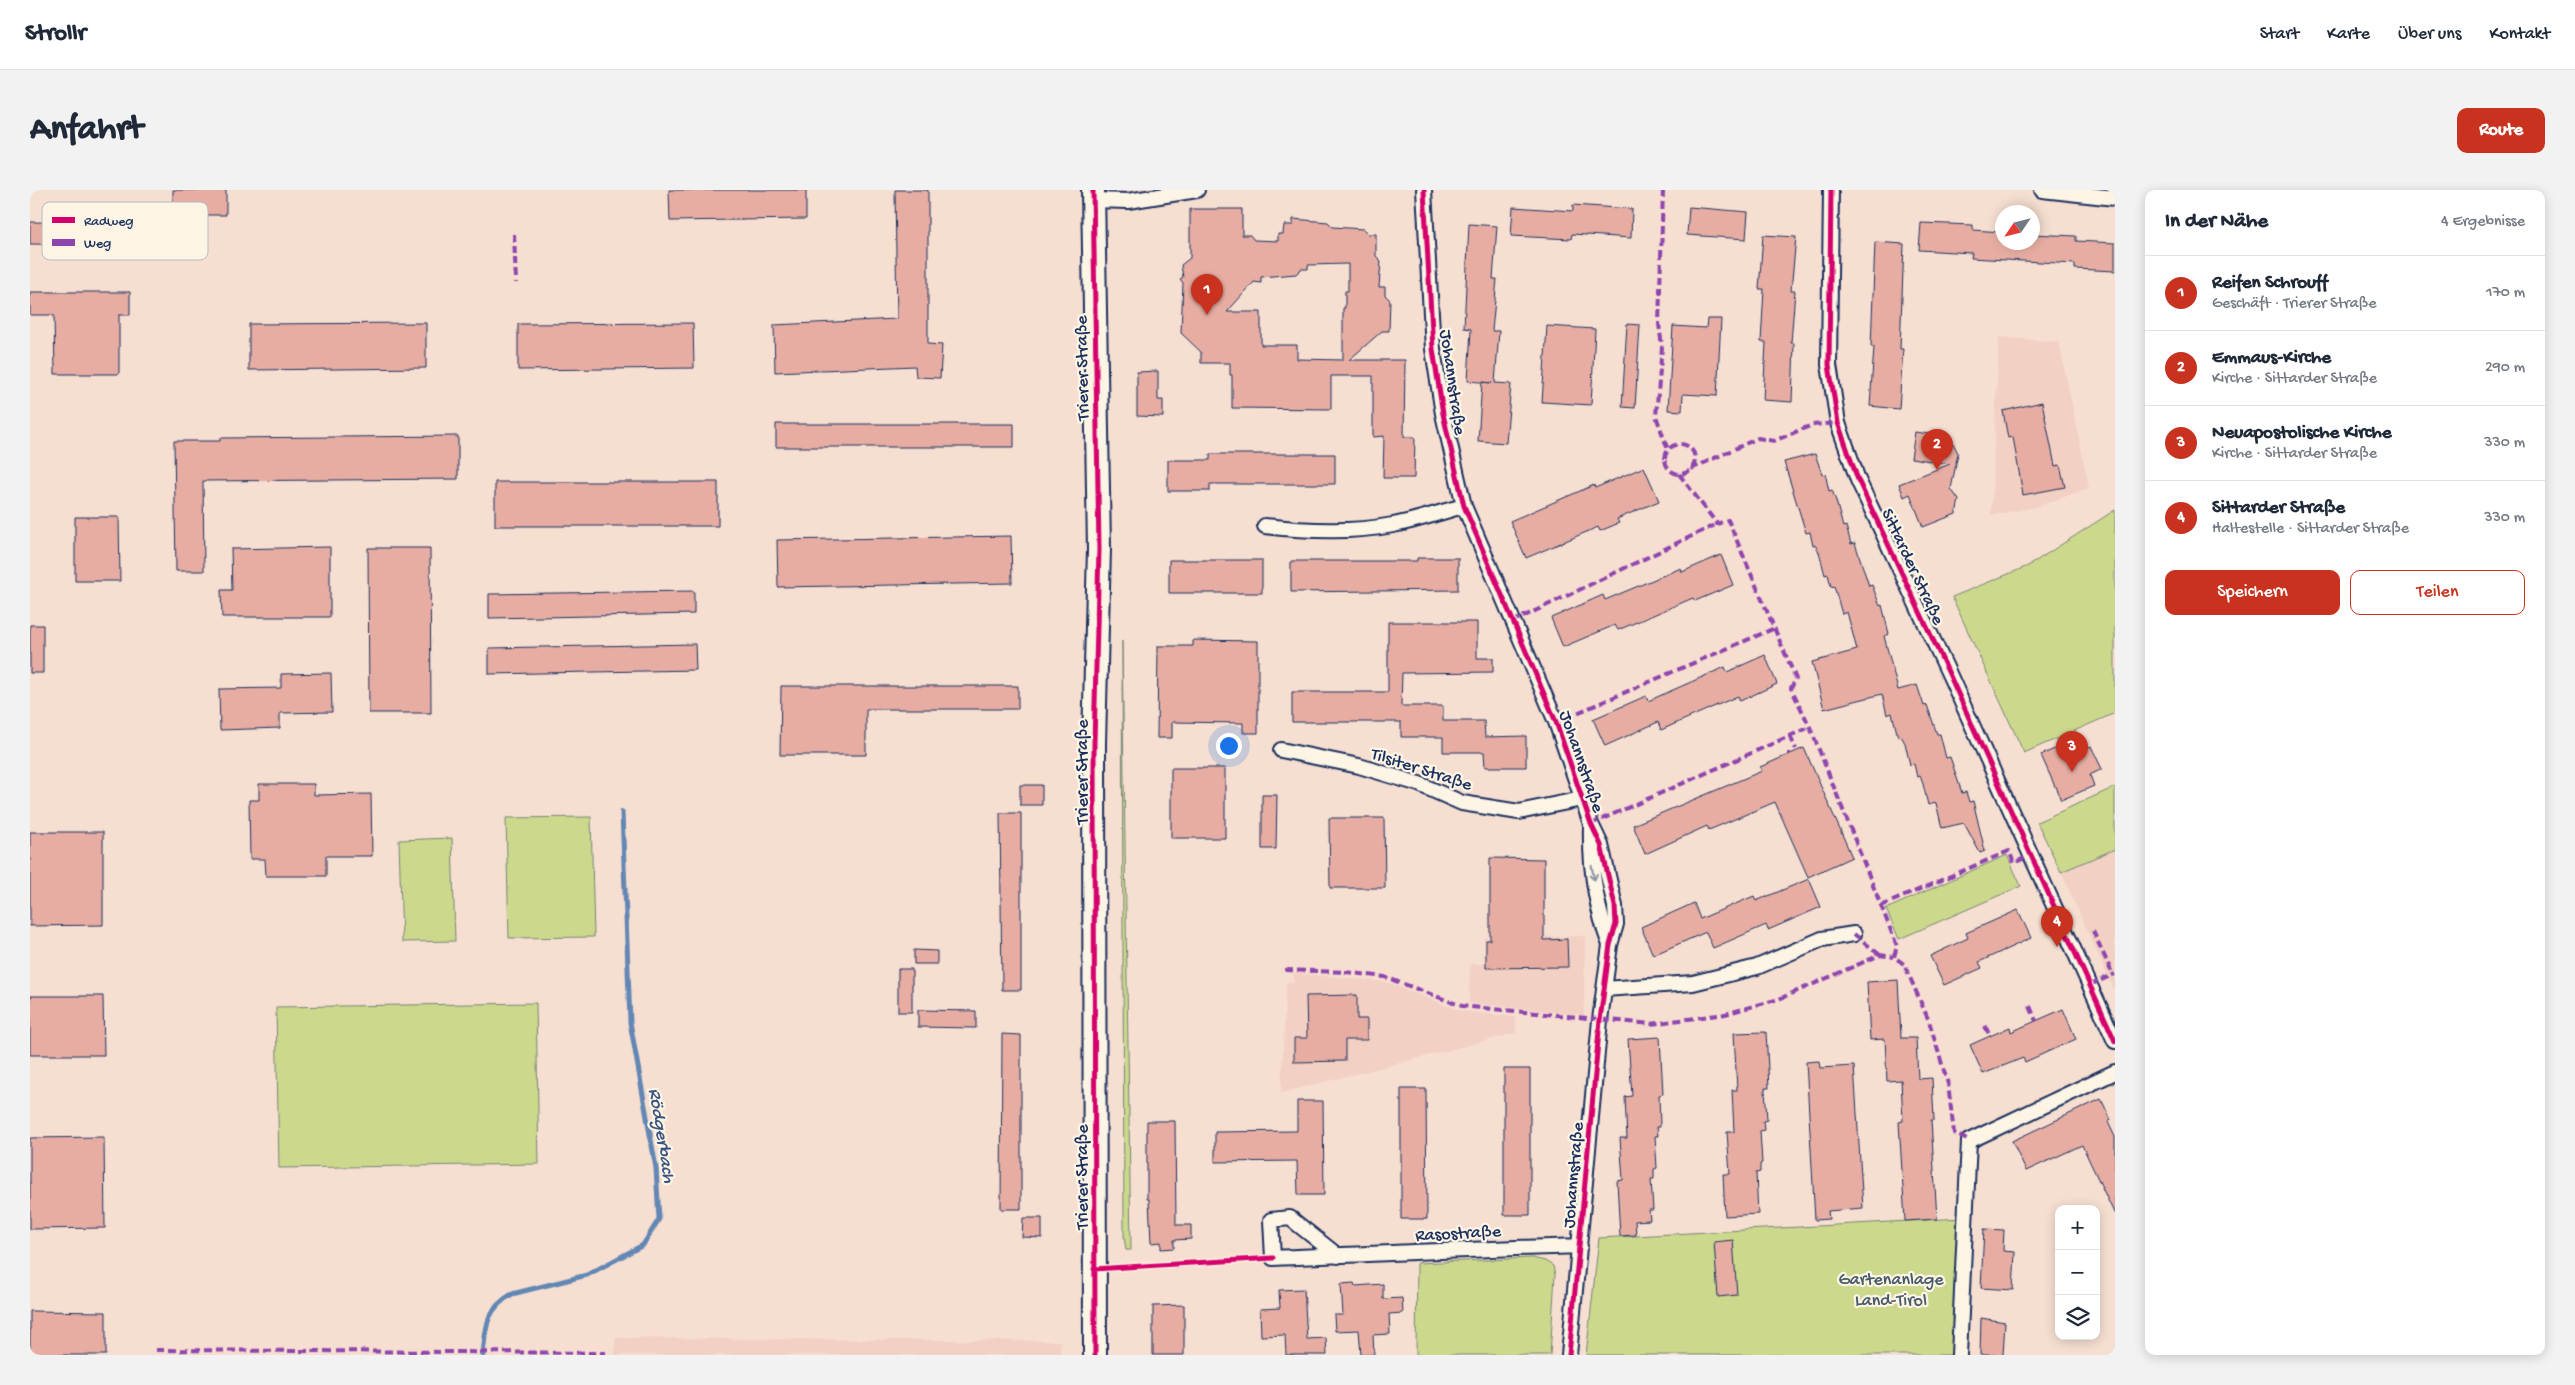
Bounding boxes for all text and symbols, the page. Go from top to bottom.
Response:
text: Strollr [25,20,86,49]
text: Start [2260,24,2299,45]
text: Karte [2327,24,2370,45]
text: Über uns [2398,24,2461,45]
text: Kontakt [2489,24,2550,45]
button: Route [2457,108,2545,153]
text: Anfahrt [30,110,143,151]
legend [42,202,208,260]
north arrow [1995,205,2040,250]
text: In der Nähe [2165,210,2268,235]
text: 4 Ergebnisse [2441,213,2525,232]
text: Radweg [84,214,133,231]
text: Weg [84,236,111,253]
text: Reifen Schrouff [2212,272,2328,295]
pin: 1 [1191,274,1223,315]
text: 1 [2178,284,2184,303]
text: 170 m [2486,284,2525,303]
text: Geschäft · Trierer Straße [2212,295,2377,314]
street label: Trierer Straße [1072,315,1095,422]
street label: Johannstraße [1434,328,1469,437]
text: Emmaus-Kirche [2212,347,2331,370]
text: 2 [2177,359,2185,378]
text: 290 m [2485,359,2525,378]
text: Kirche · Sittarder Straße [2212,370,2377,389]
text: Neuapostolische Kirche [2212,422,2392,445]
pin: 2 [1921,429,1953,470]
text: 3 [2177,434,2185,453]
text: 330 m [2484,434,2525,453]
text: Kirche · Sittarder Straße [2212,445,2377,464]
text: Sittarder Straße [2212,497,2345,520]
street label: Sittarder Straße [1876,505,1948,629]
text: 4 [2177,509,2185,528]
text: 330 m [2484,509,2525,528]
text: Haltestelle · Sittarder Straße [2212,520,2409,539]
button: Speichern [2165,570,2340,615]
button: Teilen [2350,570,2525,615]
street label: Johannstraße [1553,708,1608,816]
street label: Trierer Straße [1073,719,1094,826]
pin: 3 [2056,731,2088,772]
your location [1216,733,1242,759]
street label: Tilsiter Straße [1367,744,1475,797]
one-way arrow [1589,864,1599,880]
pin: 4 [2041,906,2073,947]
water label: Rödgerbach [642,1087,679,1185]
street label: Johannstraße [1559,1121,1590,1229]
street label: Trierer Straße [1073,1124,1094,1231]
map controls [2055,1205,2100,1340]
button: + [2055,1205,2100,1250]
street label: Rasostraße [1415,1222,1502,1247]
button: − [2055,1250,2100,1295]
park label: Gartenanlage Land-Tirol [1839,1270,1944,1312]
button: layers [2055,1295,2100,1340]

